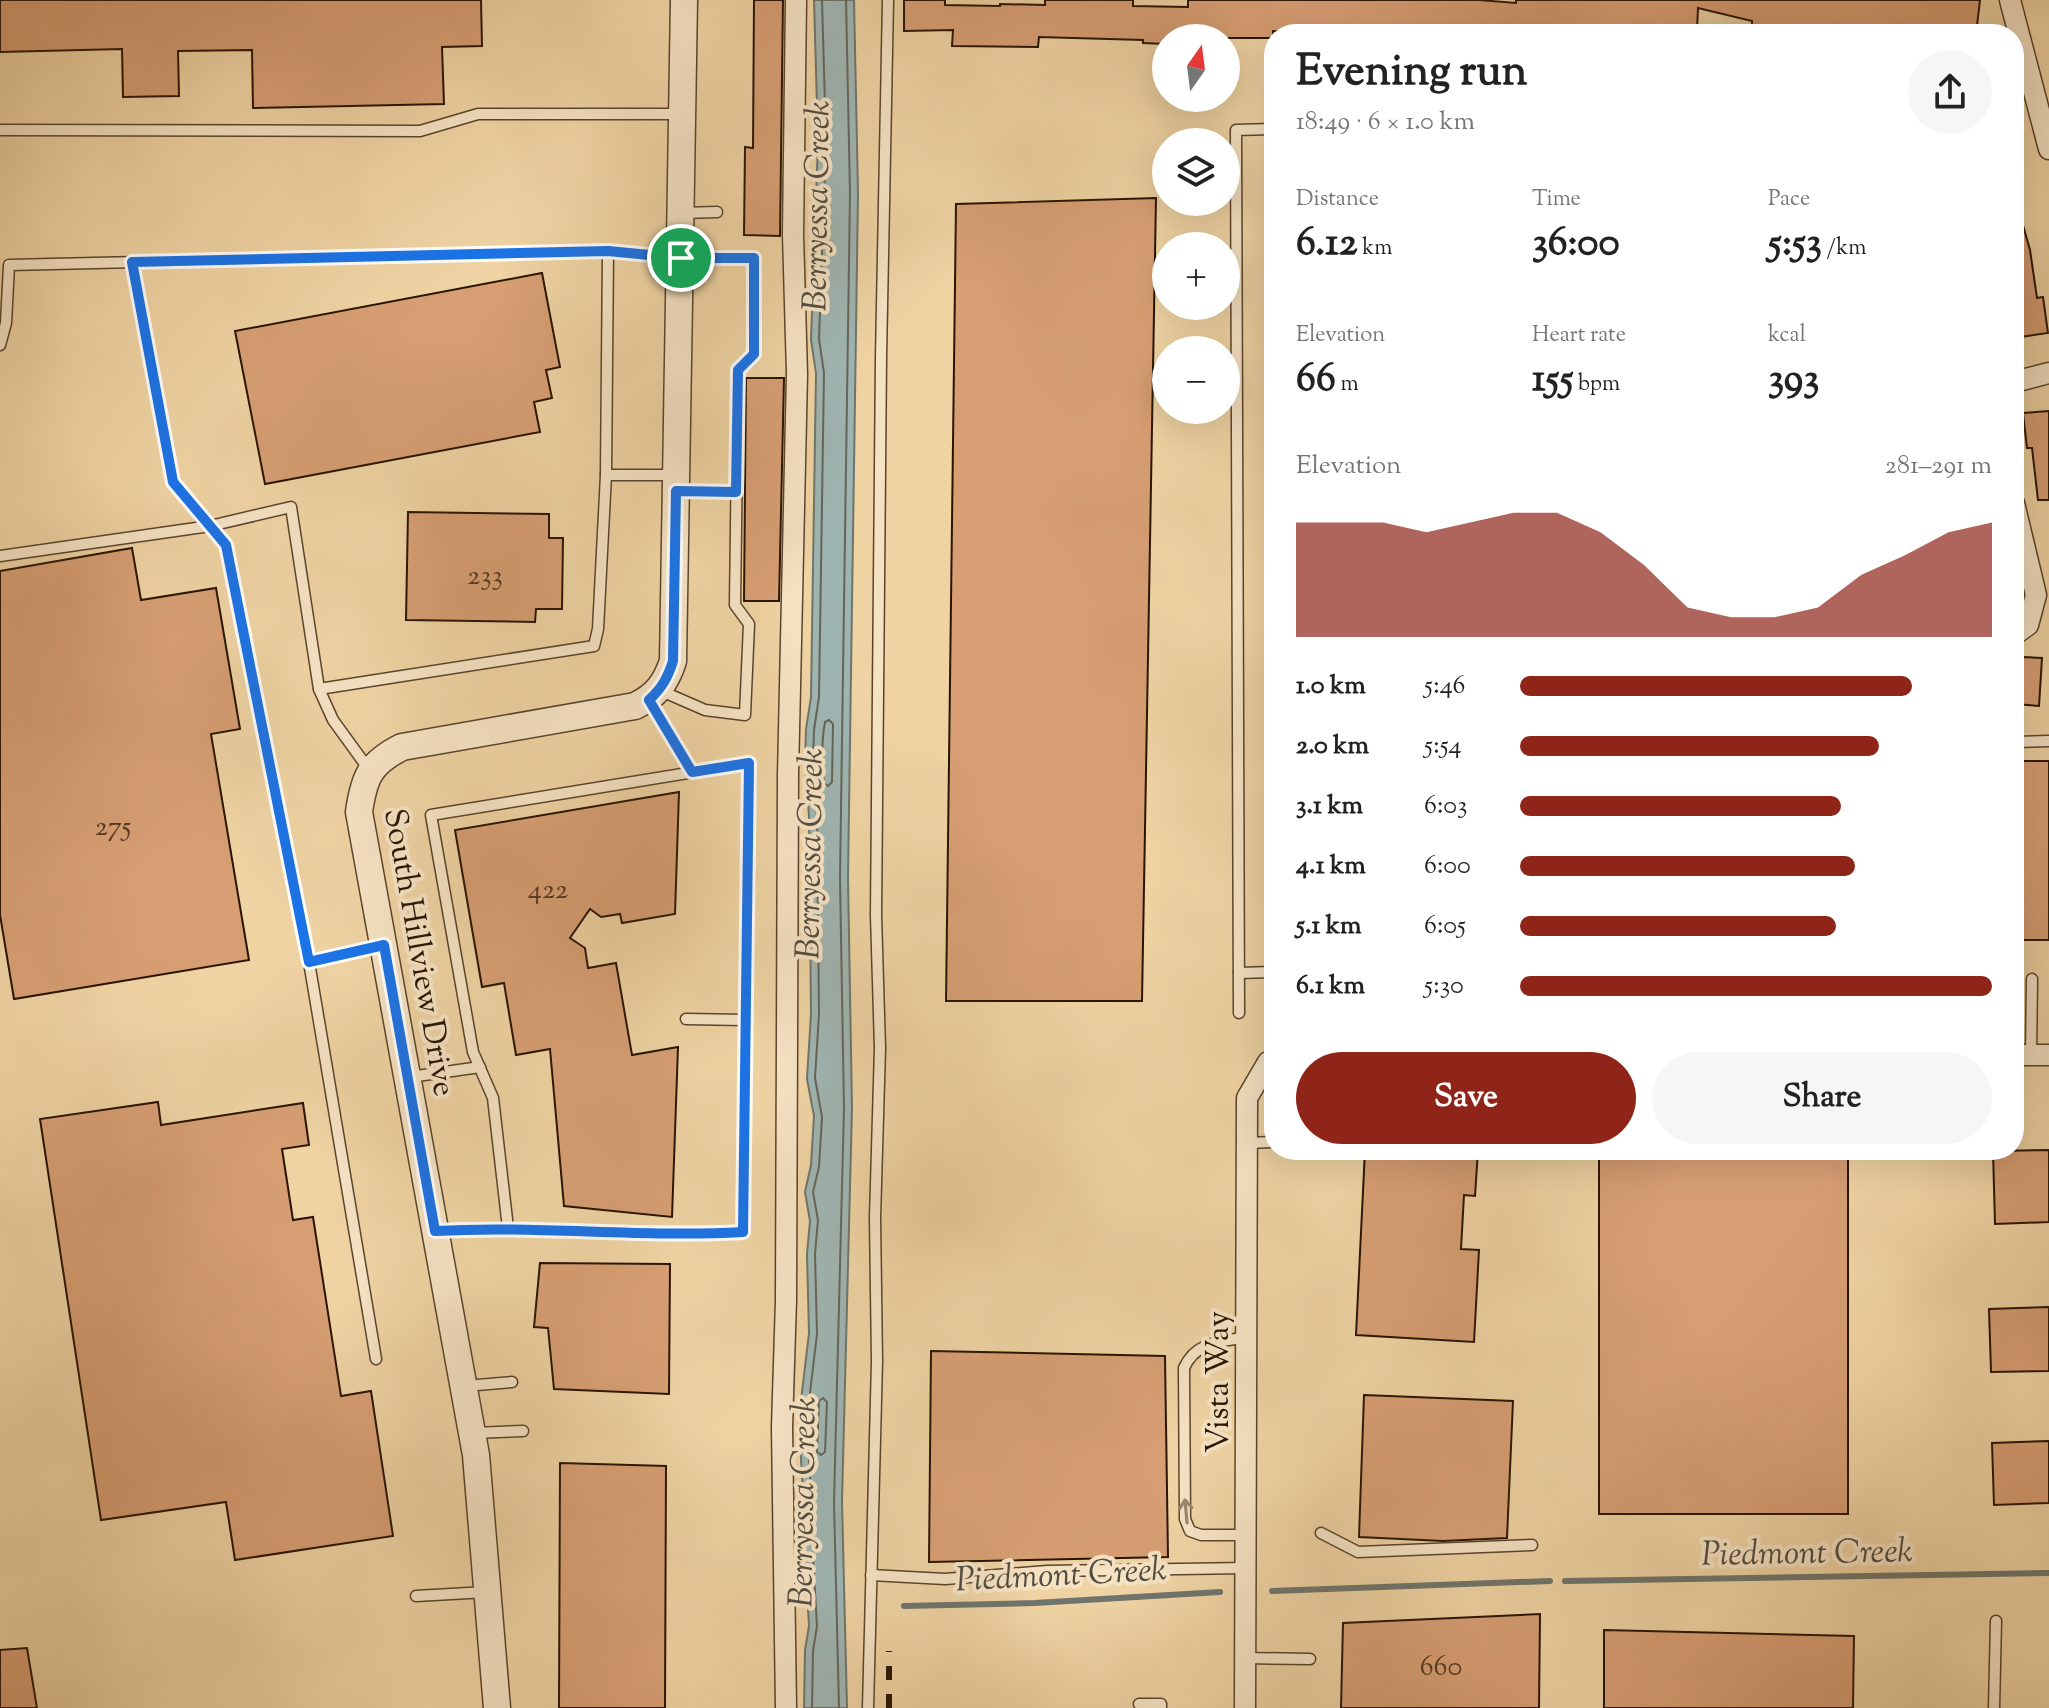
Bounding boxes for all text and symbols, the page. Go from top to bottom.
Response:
north arrow [1152,24,1240,112]
map controls [1152,24,1240,424]
text: Evening run [1296,42,1528,105]
button: share [1908,50,1992,134]
water label: Berryessa Creek [792,100,845,312]
text: 18:49 · 6 × 1.0 km [1296,104,1475,141]
button: layers [1152,128,1240,216]
text: Distance [1296,184,1379,216]
text: Time [1532,184,1581,216]
text: Pace [1768,184,1810,216]
text: 6.12 [1296,216,1358,273]
text: 36:00 [1532,216,1620,273]
text: 5:53 [1768,216,1822,273]
pin [647,224,715,292]
button: + [1152,232,1240,320]
text: km [1358,233,1392,265]
text: /km [1822,233,1866,265]
icon: arrive [659,236,703,280]
text: Elevation [1296,320,1385,352]
text: Heart rate [1532,320,1626,352]
text: kcal [1768,320,1806,352]
button: − [1152,336,1240,424]
text: 66 [1296,352,1336,409]
text: 155 [1532,352,1573,409]
text: 393 [1768,352,1819,409]
text: m [1336,369,1359,401]
text: bpm [1573,369,1620,401]
text: Elevation [1296,448,1401,485]
text: 281–291 m [1885,448,1992,485]
house number: 233 [467,557,503,597]
text: 1.0 km [1296,668,1366,705]
text: 5:46 [1424,668,1465,705]
text: 2.0 km [1296,728,1369,765]
text: 5:54 [1424,728,1462,765]
water label: Berryessa Creek [785,748,838,960]
text: 3.1 km [1296,788,1363,825]
text: 6:03 [1424,788,1467,825]
street label: South Hillview Drive [370,805,466,1100]
house number: 275 [95,808,132,848]
text: 4.1 km [1296,848,1366,885]
text: 6:00 [1424,848,1471,885]
house number: 422 [528,871,568,911]
text: 5.1 km [1296,908,1362,945]
text: 6:05 [1424,908,1466,945]
text: 6.1 km [1296,968,1365,1005]
text: 5:30 [1424,968,1464,1005]
button: Save [1296,1052,1636,1144]
button: Share [1652,1052,1992,1144]
street label: Vista Way [1197,1311,1243,1453]
water label: Berryessa Creek [778,1396,831,1608]
one-way arrow [1178,1498,1193,1525]
water label: Piedmont Creek [1701,1528,1913,1581]
water label: Piedmont Creek [954,1546,1168,1606]
house number: 660 [1420,1648,1462,1688]

